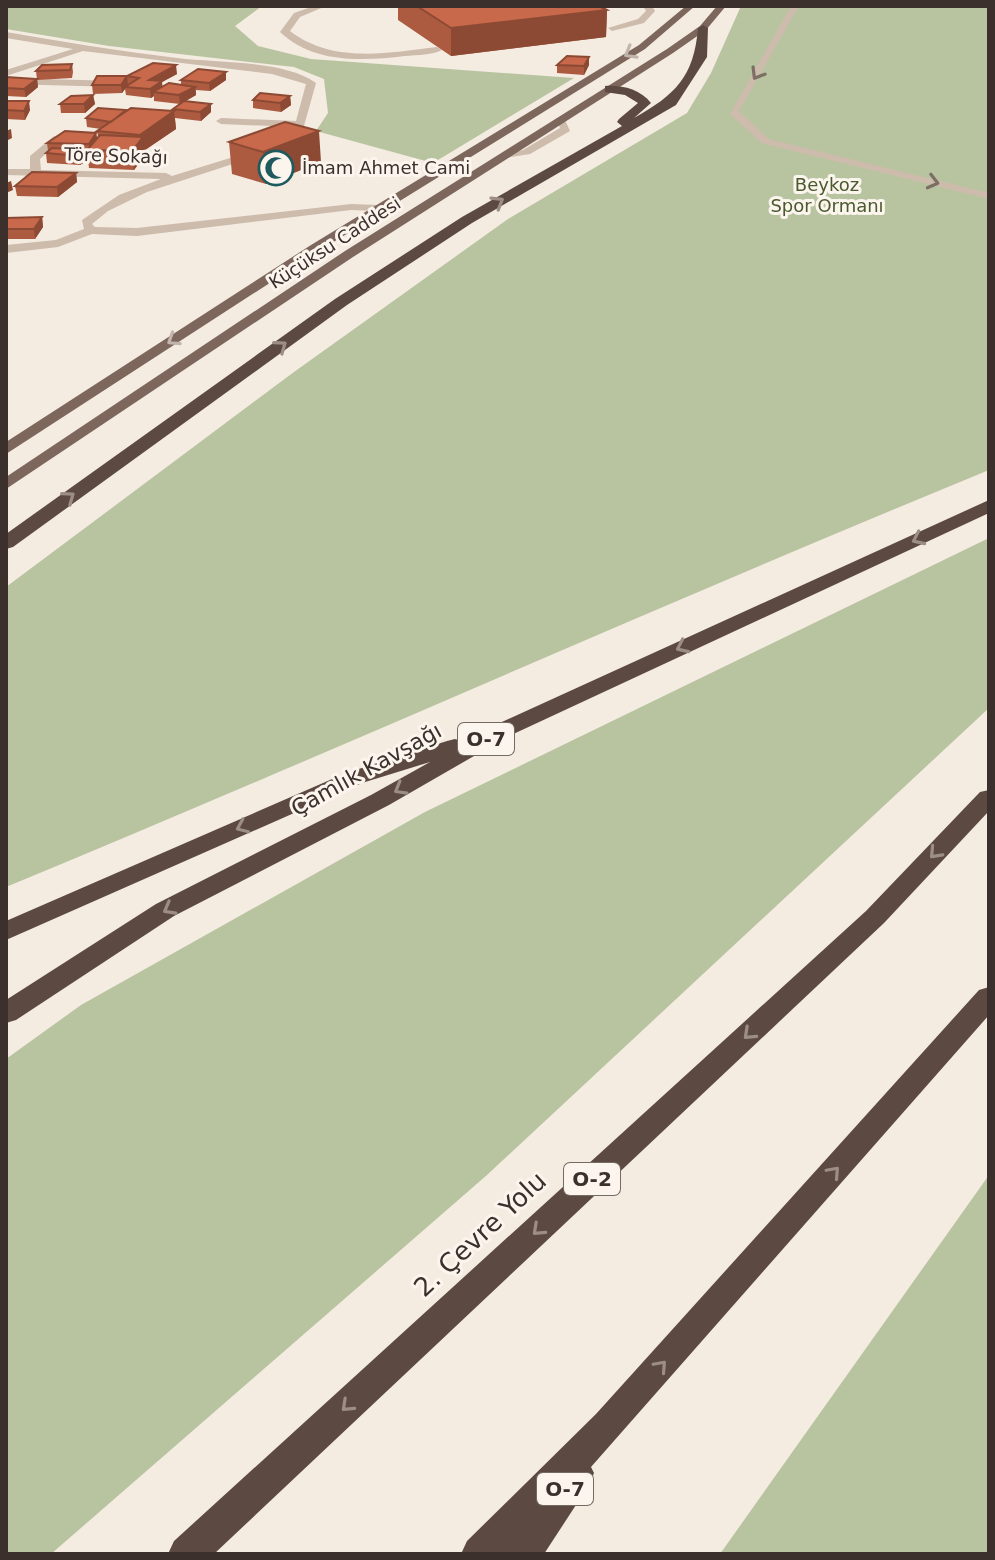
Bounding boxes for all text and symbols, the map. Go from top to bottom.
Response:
one-way arrow [625,44,639,59]
one-way arrow [751,65,766,80]
street label: Töre Sokağı [63,143,168,168]
mosque icon: İmam Ahmet Cami [257,149,295,187]
place label: İmam Ahmet Cami [302,157,470,178]
one-way arrow [925,173,939,190]
park label: Beykoz Spor Ormanı [770,174,884,216]
street label: Küçüksu Caddesi [265,192,404,293]
one-way arrow [489,197,503,212]
one-way arrow [167,331,182,346]
one-way arrow [272,341,287,356]
one-way arrow [61,492,75,507]
one-way arrow [912,529,926,545]
one-way arrow [676,638,690,654]
street label: Çamlık Kavşağı [287,718,446,821]
road number: O-7 [458,723,514,755]
one-way arrow [394,779,409,795]
one-way arrow [236,817,250,833]
one-way arrow [930,844,945,858]
one-way arrow [163,899,178,915]
one-way arrow [744,1025,758,1040]
road number: O-2 [564,1163,620,1195]
street label: 2. Çevre Yolu [408,1165,552,1303]
one-way arrow [824,1167,838,1182]
one-way arrow [532,1220,547,1234]
one-way arrow [651,1361,665,1376]
one-way arrow [341,1397,356,1411]
road number: O-7 [537,1473,593,1505]

